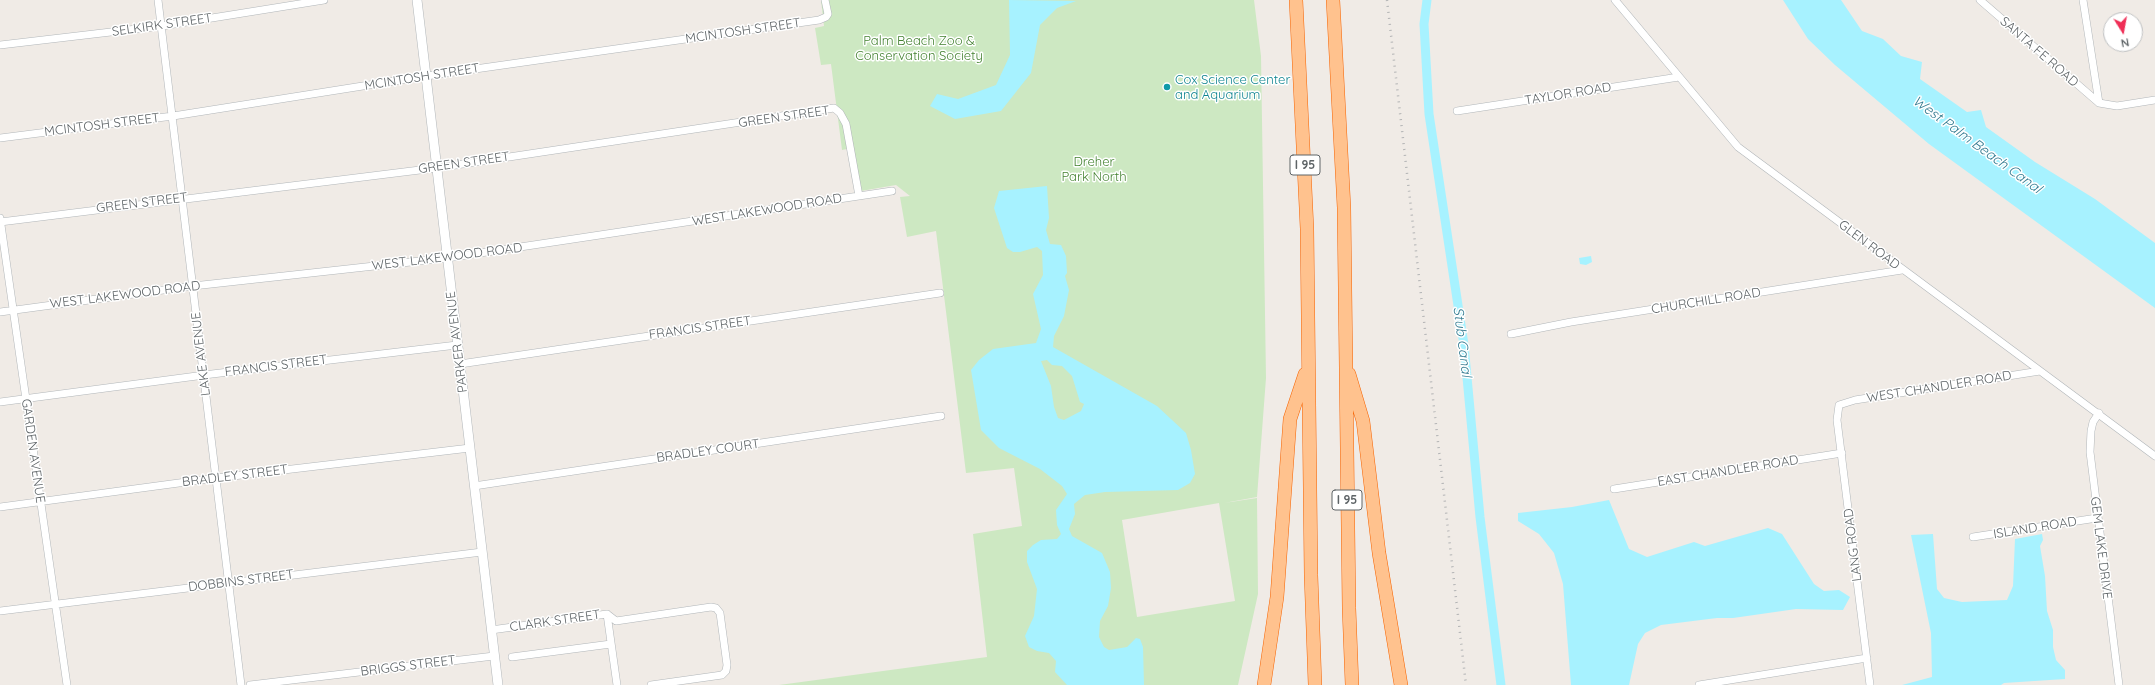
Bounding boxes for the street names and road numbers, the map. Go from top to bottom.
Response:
street label: SELKIRK STREET [111,10,213,40]
street label: SANTA FE ROAD [1997,14,2081,90]
street label: MCINTOSH STREET [684,15,802,47]
street label: MCINTOSH STREET [363,60,481,94]
street label: TAYLOR ROAD [1524,79,1612,109]
street label: GREEN STREET [737,103,831,131]
street label: MCINTOSH STREET [43,110,161,140]
street label: GREEN STREET [417,149,511,177]
road number: I 95 [1290,155,1320,175]
street label: GREEN STREET [95,190,189,216]
street label: WEST LAKEWOOD ROAD [691,190,843,230]
street label: GLEN ROAD [1835,217,1903,273]
street label: WEST LAKEWOOD ROAD [371,240,523,274]
street label: WEST LAKEWOOD ROAD [49,278,201,312]
street label: CHURCHILL ROAD [1650,285,1762,317]
street label: PARKER AVENUE [443,290,471,394]
street label: LAKE AVENUE [188,311,214,397]
street label: FRANCIS STREET [648,313,752,343]
street label: FRANCIS STREET [224,352,328,380]
street label: WEST CHANDLER ROAD [1865,368,2013,406]
street label: GARDEN AVENUE [18,398,48,504]
street label: BRADLEY COURT [655,436,761,466]
street label: EAST CHANDLER ROAD [1656,452,1800,490]
street label: BRADLEY STREET [181,462,289,490]
road number: I 95 [1332,490,1362,510]
street label: GEM LAKE DRIVE [2087,496,2115,600]
street label: LANG ROAD [1841,508,1865,582]
street label: ISLAND ROAD [1992,514,2078,542]
street label: DOBBINS STREET [187,567,295,595]
street label: CLARK STREET [509,607,601,635]
street label: BRIGGS STREET [359,652,457,680]

